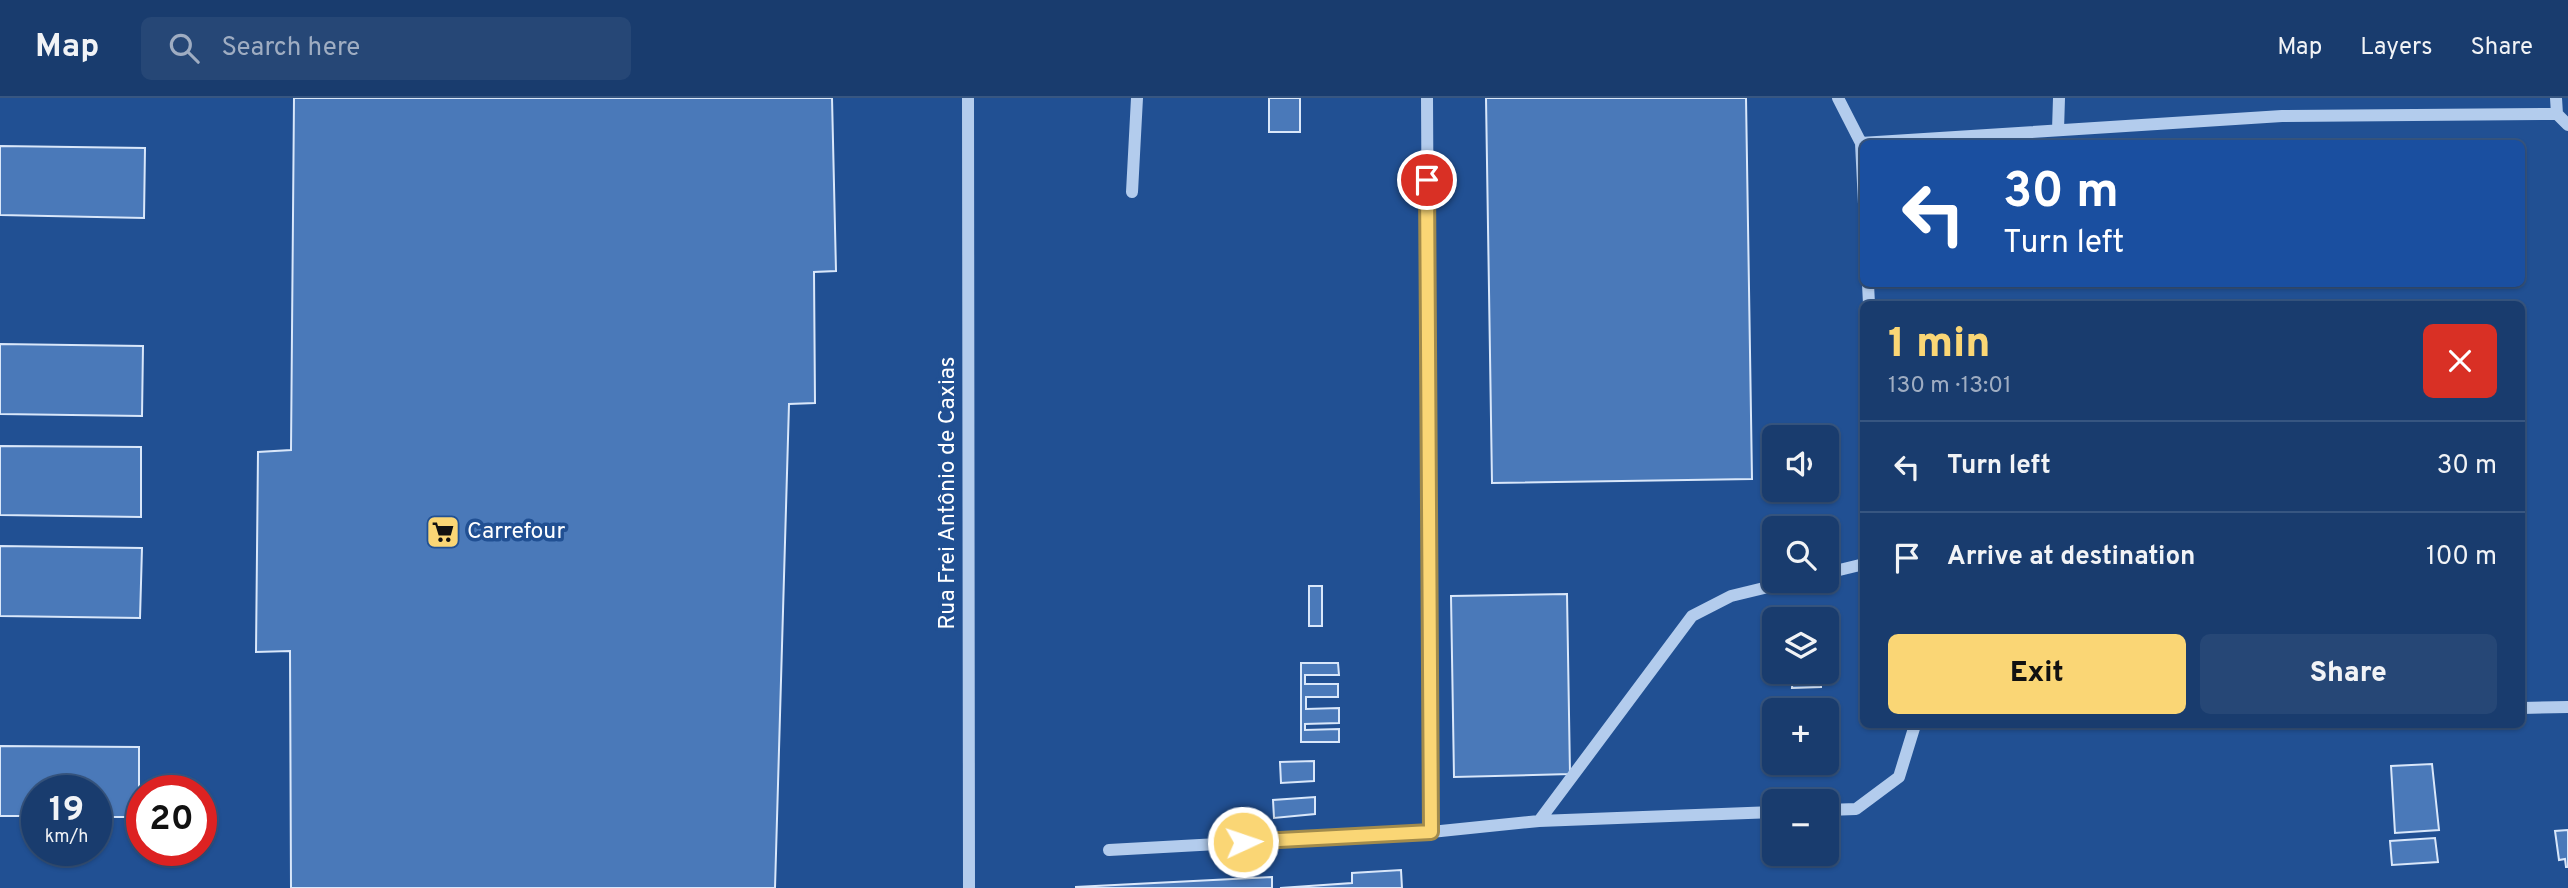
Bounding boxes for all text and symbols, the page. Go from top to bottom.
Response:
search box [141,17,631,80]
text: Map [35,27,99,69]
icon: search [165,29,203,67]
text: Search here [221,32,360,65]
text: Map [2277,33,2322,63]
text: Layers [2360,33,2432,63]
text: Share [2470,33,2533,63]
pin [1397,150,1457,210]
icon: arrive [1408,161,1446,199]
text: 30 m [2003,163,2119,225]
icon: left [1888,168,1979,259]
text: Turn left [2003,224,2124,264]
text: 1 min [1888,319,1991,372]
button: close [2423,324,2497,398]
street label: Rua Frei Antônio de Caxias [934,356,963,630]
text: 130 m · 13:01 [1888,372,2012,401]
map controls [1762,425,1839,866]
button: sound [1762,425,1839,502]
icon: left [1888,448,1926,486]
text: Turn left [1947,450,2051,483]
text: 30 m [2437,450,2497,483]
supermarket icon: Carrefour [424,513,462,551]
button: search [1762,516,1839,593]
place label: Carrefour [467,518,565,547]
icon: arrive [1888,539,1926,577]
text: Arrive at destination [1947,541,2195,574]
text: 100 m [2426,541,2497,574]
button: layers [1762,607,1839,684]
button: Exit [1888,634,2186,714]
button: Share [2200,634,2497,714]
button: + [1762,698,1839,775]
speed limit sign: 20 [126,775,217,866]
text: 19 [49,789,84,833]
button: − [1762,789,1839,866]
position arrow [1206,805,1280,879]
text: km/h [45,826,88,849]

